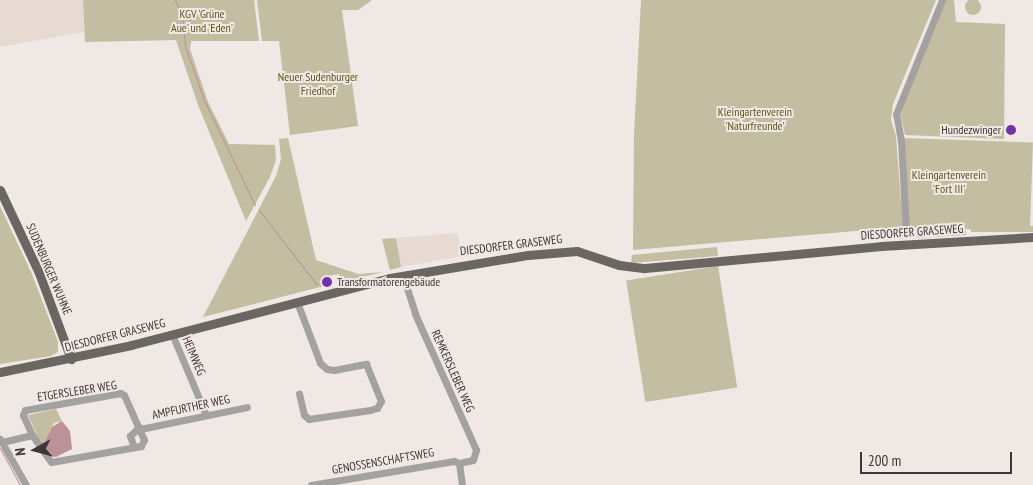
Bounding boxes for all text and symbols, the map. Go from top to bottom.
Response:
park label: KGV 'Grüne Aue' und 'Eden' [170,7,234,35]
park label: Neuer Sudenburger Friedhof [278,70,358,98]
park label: Kleingartenverein 'Naturfreunde' [718,105,792,133]
place label: Hundezwinger [941,123,1001,137]
marker: Hundezwinger [1005,124,1017,136]
park label: Kleingartenverein 'Fort III' [912,168,986,196]
street label: SUDENBURGER WUHNE [23,221,75,317]
street label: DIESDORFER GRASEWEG [860,221,964,243]
street label: DIESDORFER GRASEWEG [459,232,563,258]
place label: Transformatorengebäude [337,275,440,289]
marker: Transformatorengebäude [321,276,333,288]
street label: DIESDORFER GRASEWEG [63,316,167,354]
street label: REMKERSLEBER WEG [428,327,478,415]
street label: HEIMWEG [179,334,209,378]
street label: ETGERSLEBER WEG [36,378,118,404]
street label: AMPFURTHER WEG [151,392,231,422]
north arrow [10,425,60,475]
scale bar [863,442,1016,474]
street label: GENOSSENSCHAFTSWEG [331,445,435,477]
text: N [11,447,30,457]
text: 200 m [868,451,901,470]

